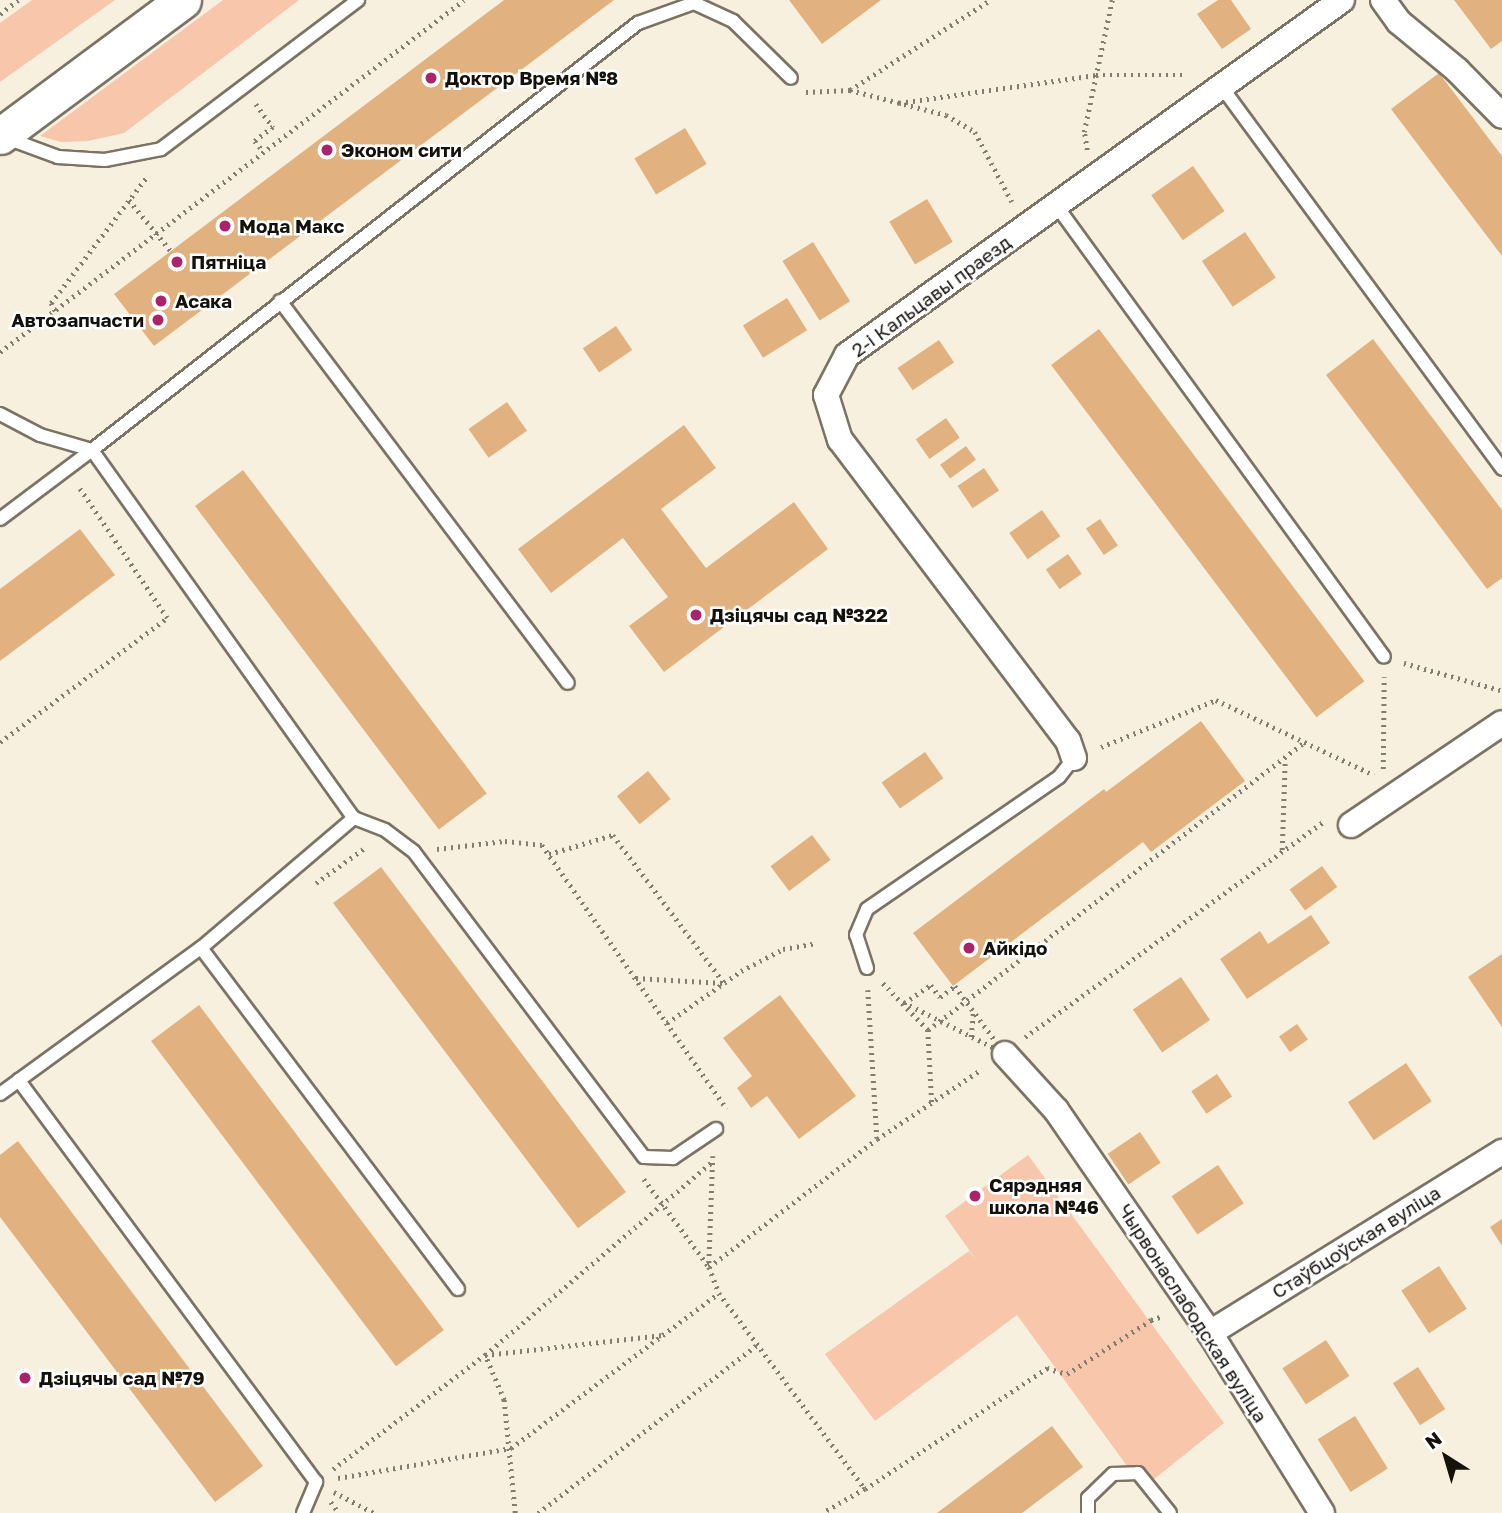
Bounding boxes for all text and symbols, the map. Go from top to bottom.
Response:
place label: Доктор Время №8 [445,67,618,89]
marker: Доктор Время №8 [423,70,439,86]
place label: Эконом сити [341,139,462,161]
marker: Эконом сити [319,142,335,158]
place label: Мода Макс [239,215,344,237]
marker: Мода Макс [217,218,233,234]
street label: 2-і Кальцавы праезд [847,231,1015,361]
place label: Пятніца [191,251,266,273]
marker: Пятніца [169,254,185,270]
place label: Асака [175,290,232,312]
marker: Асака [153,293,169,309]
place label: Автозапчасти [11,309,144,331]
marker: Автозапчасти [150,312,166,328]
place label: Дзіцячы сад №322 [710,604,888,626]
marker: Дзіцячы сад №322 [688,607,704,623]
place label: Айкідо [983,937,1047,959]
marker: Айкідо [961,940,977,956]
place label: Сярэдняя школа №46 [989,1174,1099,1218]
street label: Стаўбцоўская вуліца [1268,1181,1444,1303]
marker: Сярэдняя школа №46 [967,1188,983,1204]
street label: Чырвонаслабодская вуліца [1114,1199,1272,1427]
place label: Дзіцячы сад №79 [39,1367,205,1389]
marker: Дзіцячы сад №79 [17,1370,33,1386]
north arrow [1411,1422,1481,1492]
text: N [1420,1426,1446,1453]

